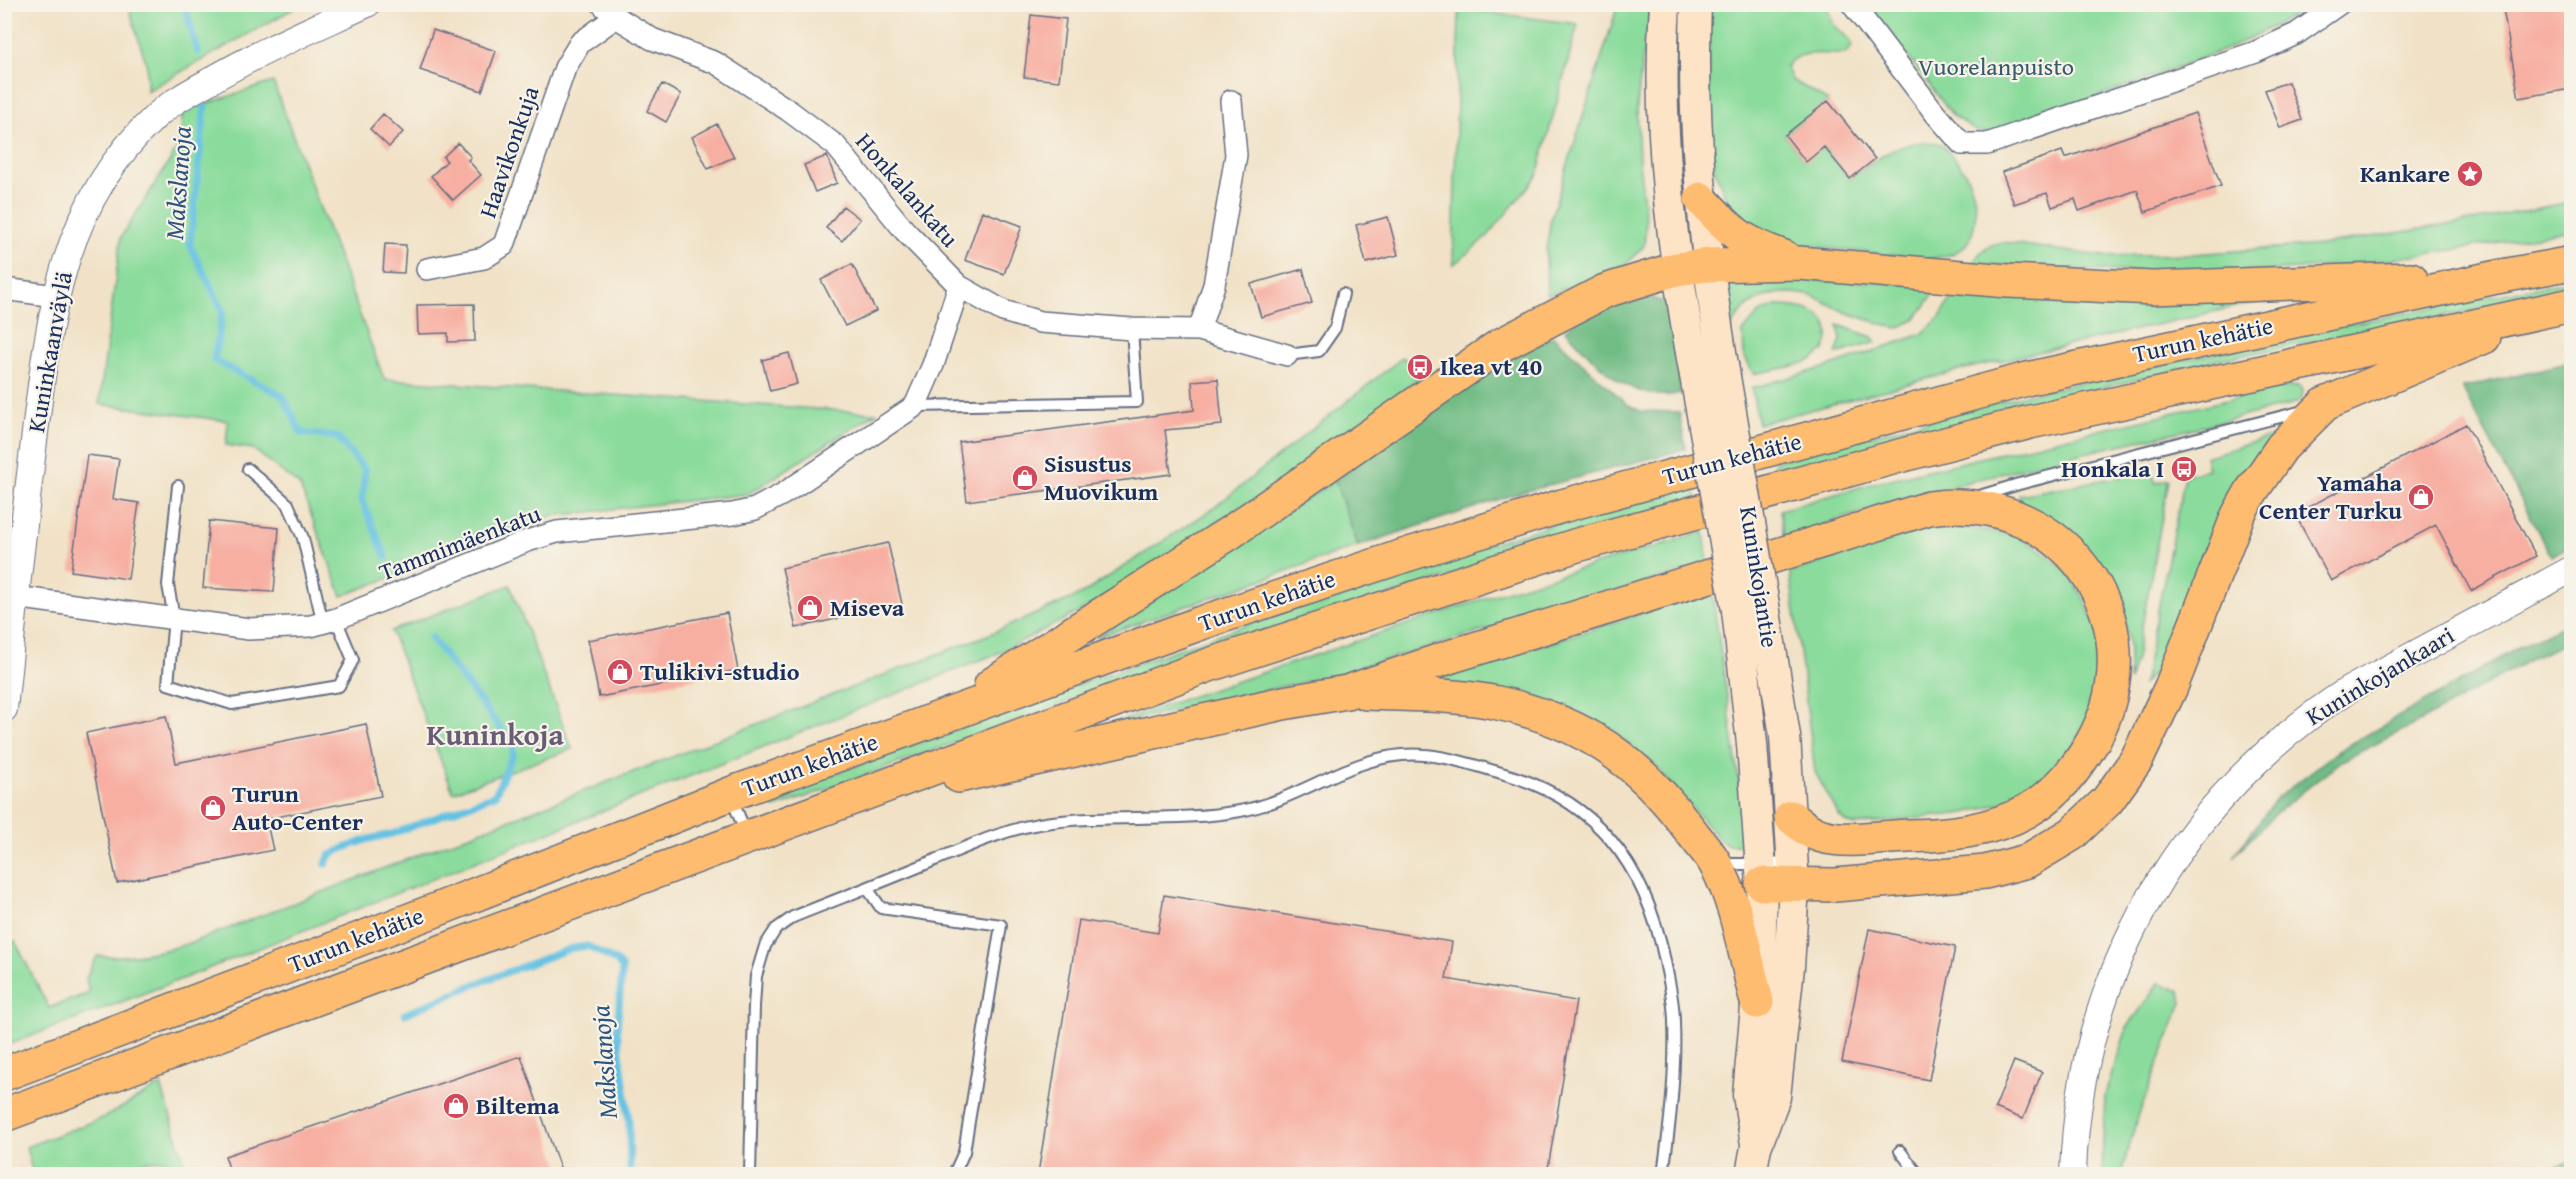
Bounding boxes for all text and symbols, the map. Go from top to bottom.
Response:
park label: Vuorelanpuisto [1918,49,2074,84]
street label: Haavikonkuja [470,81,548,222]
water label: Makslanoja [154,125,201,241]
street label: Honkalankatu [848,125,967,255]
place label: Kankare [2360,156,2450,191]
place icon: Kankare [2455,159,2485,189]
street label: Kuninkaanväylä [18,268,81,435]
street label: Turun kehätie [2130,308,2276,371]
place label: Ikea vt 40 [1440,349,1542,384]
bus stop icon: Ikea vt 40 [1405,352,1435,382]
street label: Turun kehätie [1659,423,1805,494]
place label: Sisustus Muovikum [1044,446,1159,509]
place label: Honkala I [2061,451,2164,486]
bus stop icon: Honkala I [2169,454,2199,484]
shop icon: Sisustus Muovikum [1010,463,1040,493]
place label: Yamaha Center Turku [2259,465,2403,528]
shop icon: Yamaha Center Turku [2406,482,2436,512]
street label: Tammimäenkatu [374,496,546,589]
street label: Kuninkojantie [1731,504,1788,650]
street label: Turun kehätie [1194,561,1340,640]
place label: Miseva [830,590,905,625]
shop icon: Miseva [795,593,825,623]
street label: Kuninkojankaari [2299,617,2461,734]
place label: Tulikivi-studio [640,654,800,689]
shop icon: Tulikivi-studio [605,657,635,687]
district label: Kuninkoja [426,712,564,756]
street label: Turun kehätie [737,724,883,805]
place label: Turun Auto-Center [232,776,363,839]
shop icon: Turun Auto-Center [198,793,228,823]
street label: Turun kehätie [283,898,429,981]
water label: Makslanoja [580,1004,627,1120]
place label: Biltema [476,1088,560,1123]
shop icon: Biltema [441,1091,471,1121]

